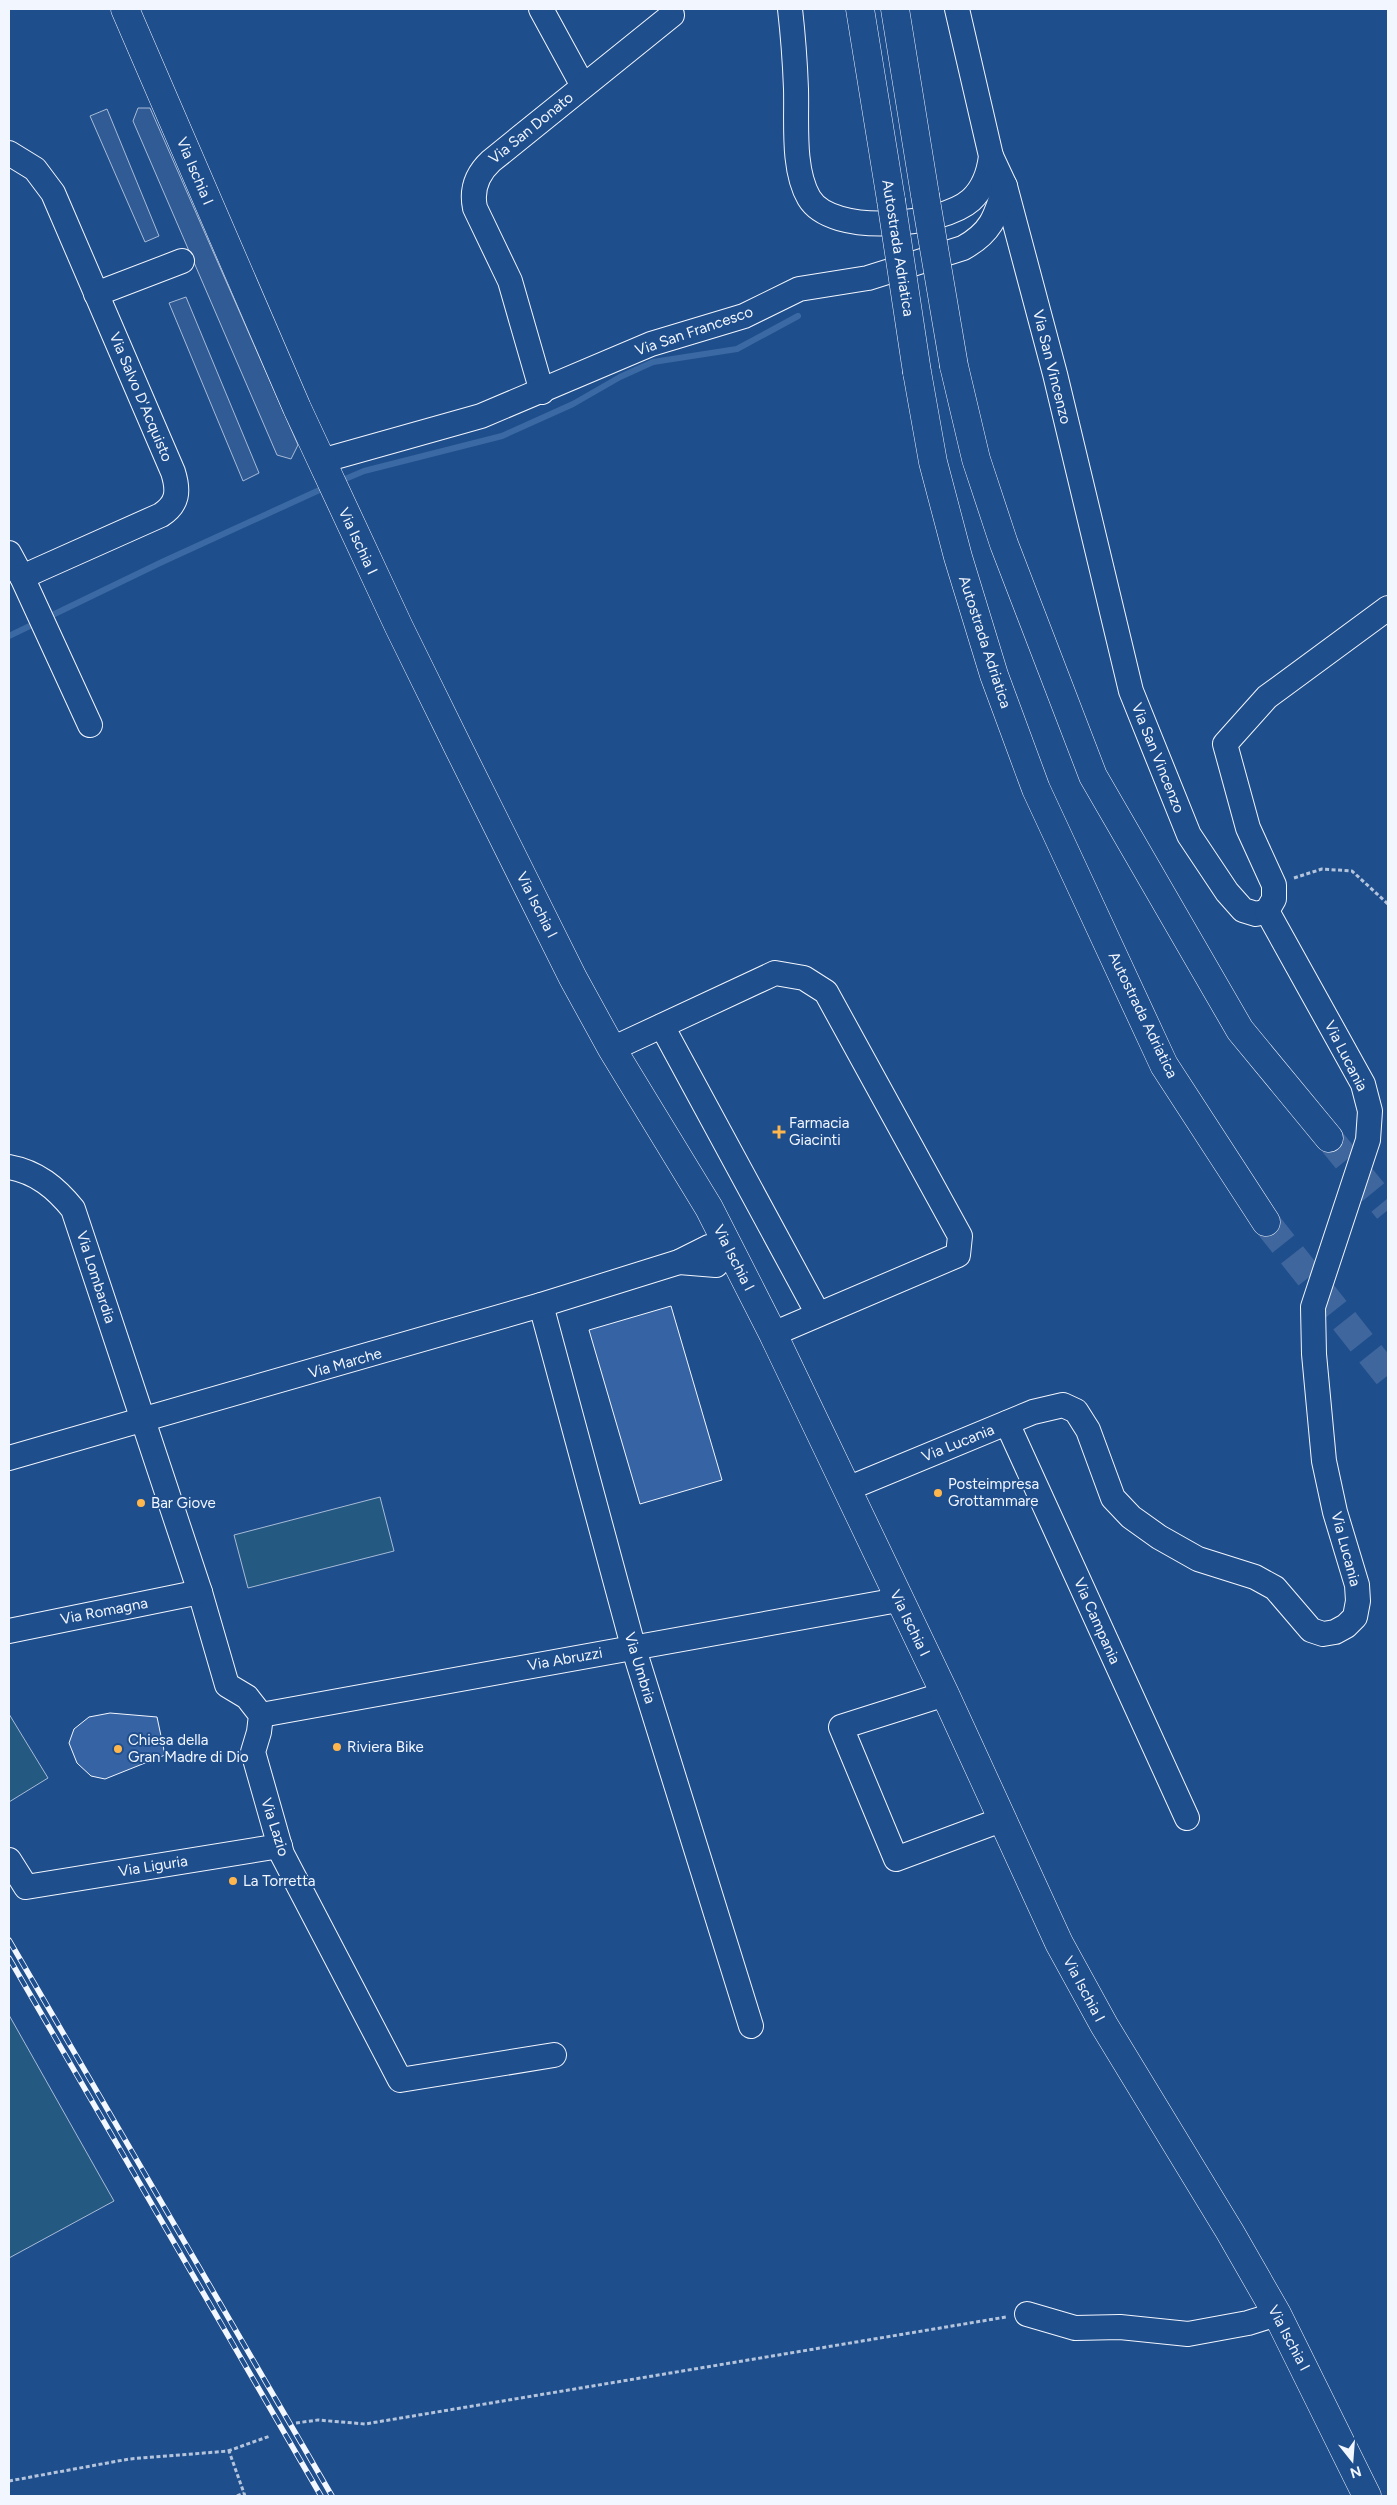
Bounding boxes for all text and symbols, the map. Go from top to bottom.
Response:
street label: Via San Donato [485,88,577,168]
street label: Via Ischia I [173,134,217,208]
street label: Autostrada Adriatica [878,178,918,318]
street label: Via San Francesco [633,302,756,360]
street label: Via San Vincenzo [1029,308,1075,426]
street label: Via Salvo D'Acquisto [106,330,177,465]
street label: Via Ischia I [335,505,381,577]
street label: Autostrada Adriatica [955,573,1015,711]
street label: Via San Vincenzo [1128,700,1188,816]
street label: Via Ischia I [513,869,561,941]
street label: Autostrada Adriatica [1105,949,1181,1081]
street label: Via Lucania [1321,1018,1371,1094]
place label: Farmacia Giacinti [789,1114,849,1149]
marker: Farmacia Giacinti [773,1126,785,1138]
street label: Via Ischia I [710,1222,758,1294]
street label: Via Lombardia [73,1229,119,1325]
street label: Via Marche [306,1344,384,1382]
street label: Via Lucania [919,1420,997,1466]
place label: Posteimpresa Grottammare [948,1475,1039,1510]
marker: Posteimpresa Grottammare [932,1487,944,1499]
place label: Bar Giove [151,1494,216,1512]
marker: Bar Giove [135,1497,147,1509]
street label: Via Lucania [1327,1510,1365,1588]
street label: Via Campania [1070,1575,1124,1667]
street label: Via Ischia I [886,1587,934,1659]
street label: Via Romagna [59,1594,149,1628]
street label: Via Umbria [621,1630,659,1706]
street label: Via Abruzzi [526,1644,604,1674]
place label: Chiesa della Gran Madre di Dio [128,1731,249,1766]
place label: Riviera Bike [347,1738,424,1756]
marker: Riviera Bike [331,1741,343,1753]
marker: Chiesa della Gran Madre di Dio [112,1743,124,1755]
street label: Via Lazio [257,1796,293,1859]
street label: Via Liguria [117,1852,189,1880]
place label: La Torretta [243,1872,316,1890]
marker: La Torretta [227,1875,239,1887]
street label: Via Ischia I [1059,1953,1109,2025]
street label: Via Ischia I [1264,2302,1314,2374]
north arrow [1327,2435,1377,2485]
text: N [1348,2462,1363,2482]

